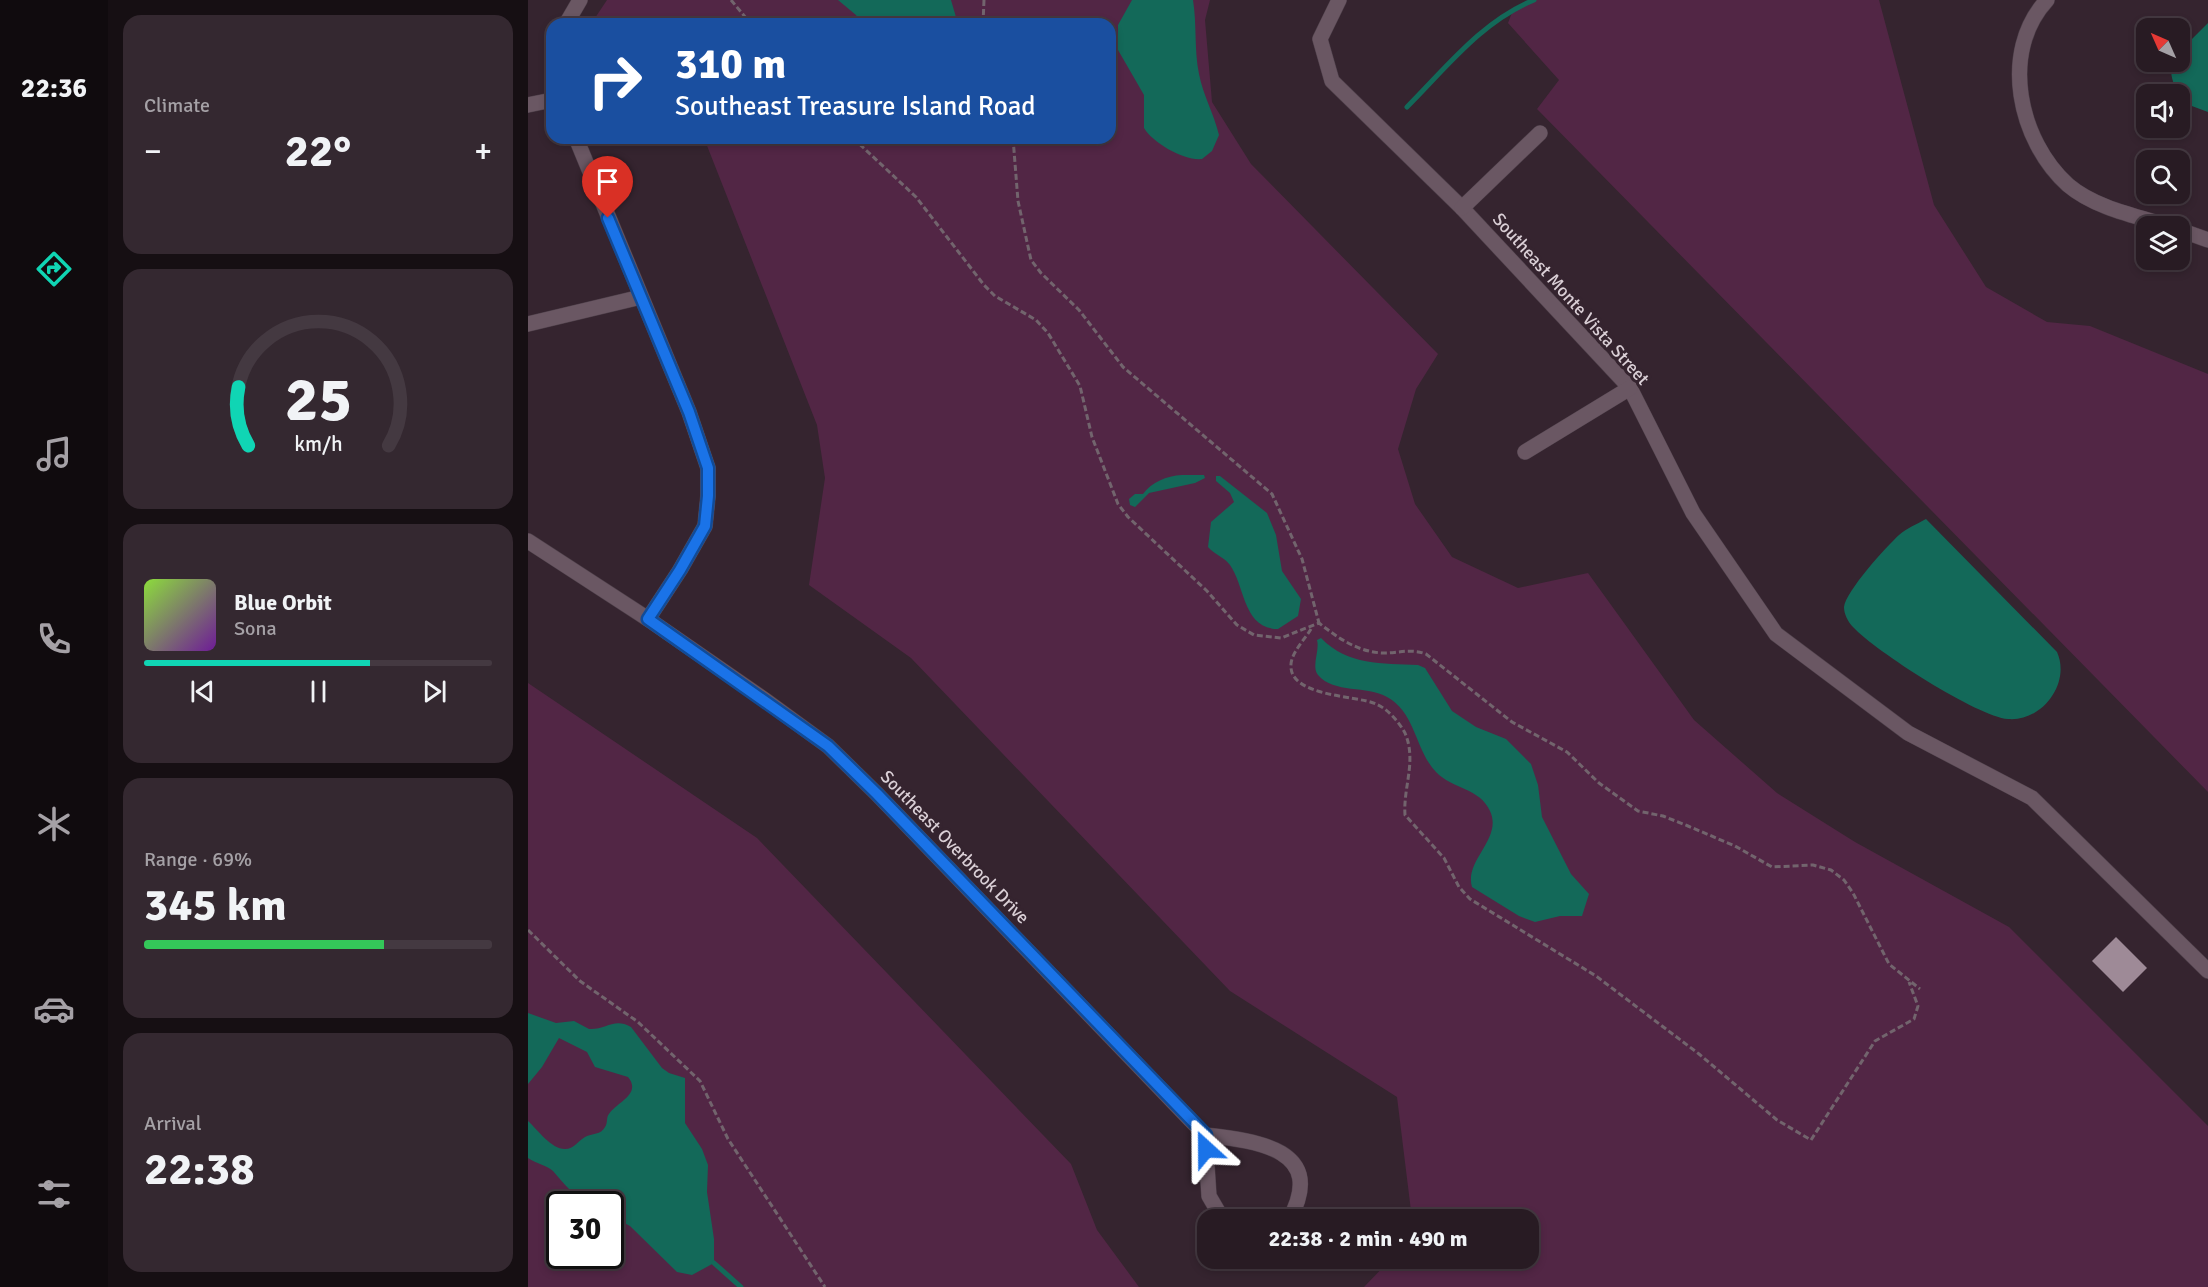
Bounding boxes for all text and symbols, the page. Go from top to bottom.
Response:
north arrow [2136,18,2190,72]
map controls [2136,18,2190,270]
text: 310 m [675,39,786,90]
icon: right [576,42,654,120]
text: 22:36 [21,72,87,105]
button: sound [2136,84,2190,138]
text: Southeast Treasure Island Road [675,90,1036,123]
text: Climate [144,93,210,118]
text: 22° [285,124,351,179]
text: − [144,131,162,172]
text: + [474,131,492,172]
button: search [2136,150,2190,204]
pin [582,156,633,218]
icon: arrive [591,165,624,198]
street label: Southeast Monte Vista Street [1488,208,1654,390]
button: layers [2136,216,2190,270]
icon: directions [33,248,75,290]
text: 25 [284,361,352,438]
text: km/h [294,432,342,458]
icon: music [33,433,75,475]
text: Blue Orbit [234,589,332,616]
text: Sona [234,616,277,641]
icon: phone [33,618,75,660]
icon: previous [186,675,219,708]
icon: pause [302,675,335,708]
icon: next [418,675,451,708]
street label: Southeast Overbrook Drive [876,766,1034,928]
icon: climate [33,803,75,845]
text: Range · 69% [144,847,252,872]
text: 345 km [144,878,287,933]
icon: car [33,988,75,1030]
text: Arrival [144,1111,202,1136]
position arrow [1174,1117,1238,1181]
text: 22:38 [144,1142,254,1197]
icon: filters [33,1173,75,1215]
speed limit sign: 30 [546,1191,624,1269]
text: 22:38 · 2 min · 490 m [1268,1225,1468,1252]

